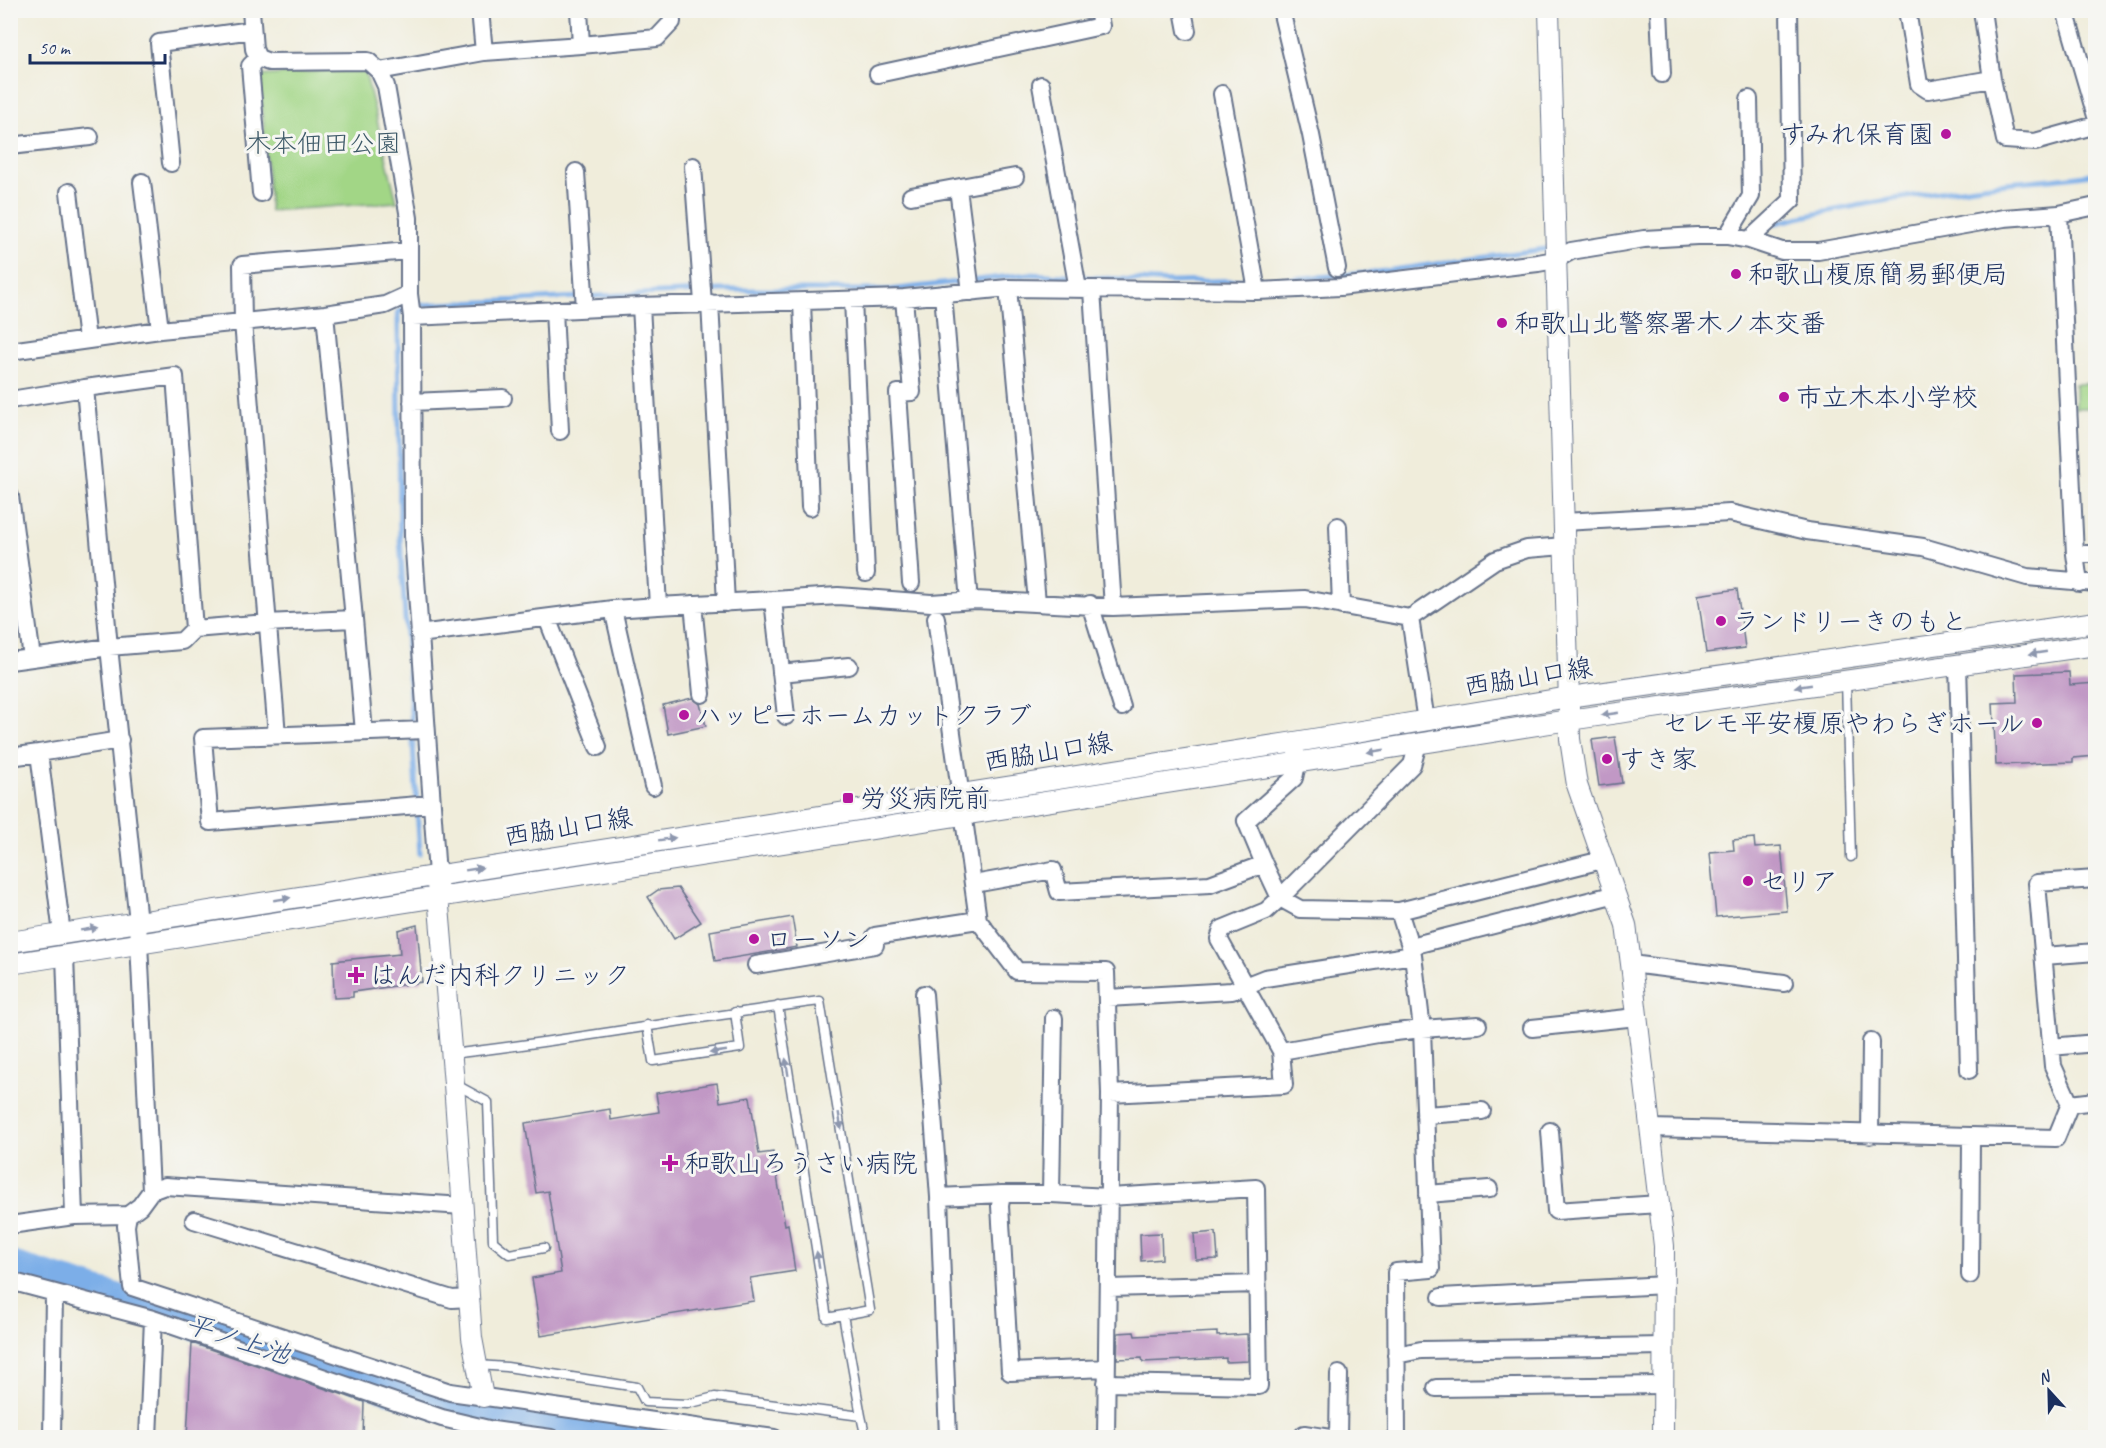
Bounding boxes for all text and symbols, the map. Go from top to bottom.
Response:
scale bar [30,27,165,65]
text: 50 m [39,37,72,59]
place label: すみれ保育園 [1780,118,1934,151]
park label: 木本佃田公園 [245,127,401,160]
marker: すみれ保育園 [1939,127,1953,141]
place label: 和歌山榎原簡易郵便局 [1748,258,2008,291]
marker: 和歌山榎原簡易郵便局 [1729,267,1743,281]
place label: 和歌山北警察署木ノ本交番 [1514,307,1826,340]
marker: 和歌山北警察署木ノ本交番 [1495,316,1509,330]
place label: 市立木本小学校 [1796,381,1978,414]
marker: 市立木本小学校 [1777,390,1791,404]
place label: ランドリーきのもと [1733,605,1967,638]
marker: ランドリーきのもと [1714,614,1728,628]
one-way arrow [2028,648,2047,657]
street label: 西脇山口線 [1461,651,1595,703]
one-way arrow [1793,682,1812,691]
place label: ハッピーホームカットクラブ [696,699,1032,732]
place label: セレモ平安榎原やわらぎホール [1663,707,2025,740]
marker: ハッピーホームカットクラブ [677,708,691,722]
one-way arrow [1600,709,1619,719]
marker: セレモ平安榎原やわらぎホール [2030,716,2044,730]
street label: 西脇山口線 [981,726,1115,778]
place label: すき家 [1619,743,1697,776]
one-way arrow [1366,747,1385,756]
marker: すき家 [1600,752,1614,766]
place label: 労災病院前 [860,782,990,815]
marker: 労災病院前 [841,791,855,805]
street label: 西脇山口線 [501,801,635,853]
one-way arrow [658,834,677,843]
one-way arrow [465,864,484,873]
place label: セリア [1760,865,1838,898]
marker: セリア [1741,874,1755,888]
one-way arrow [272,894,291,903]
place label: ローソン [766,923,870,956]
one-way arrow [80,925,99,934]
marker: ローソン [747,932,761,946]
place label: はんだ内科クリニック [370,959,630,992]
marker: はんだ内科クリニック [347,966,365,984]
one-way arrow [708,1047,727,1056]
one-way arrow [783,1058,792,1077]
one-way arrow [836,1111,845,1130]
place label: 和歌山ろうさい病院 [684,1147,917,1180]
marker: 和歌山ろうさい病院 [661,1154,679,1172]
one-way arrow [813,1250,822,1269]
water label: 平ノ上池 [181,1306,296,1372]
north arrow [2019,1361,2079,1421]
text: N [2035,1366,2055,1389]

